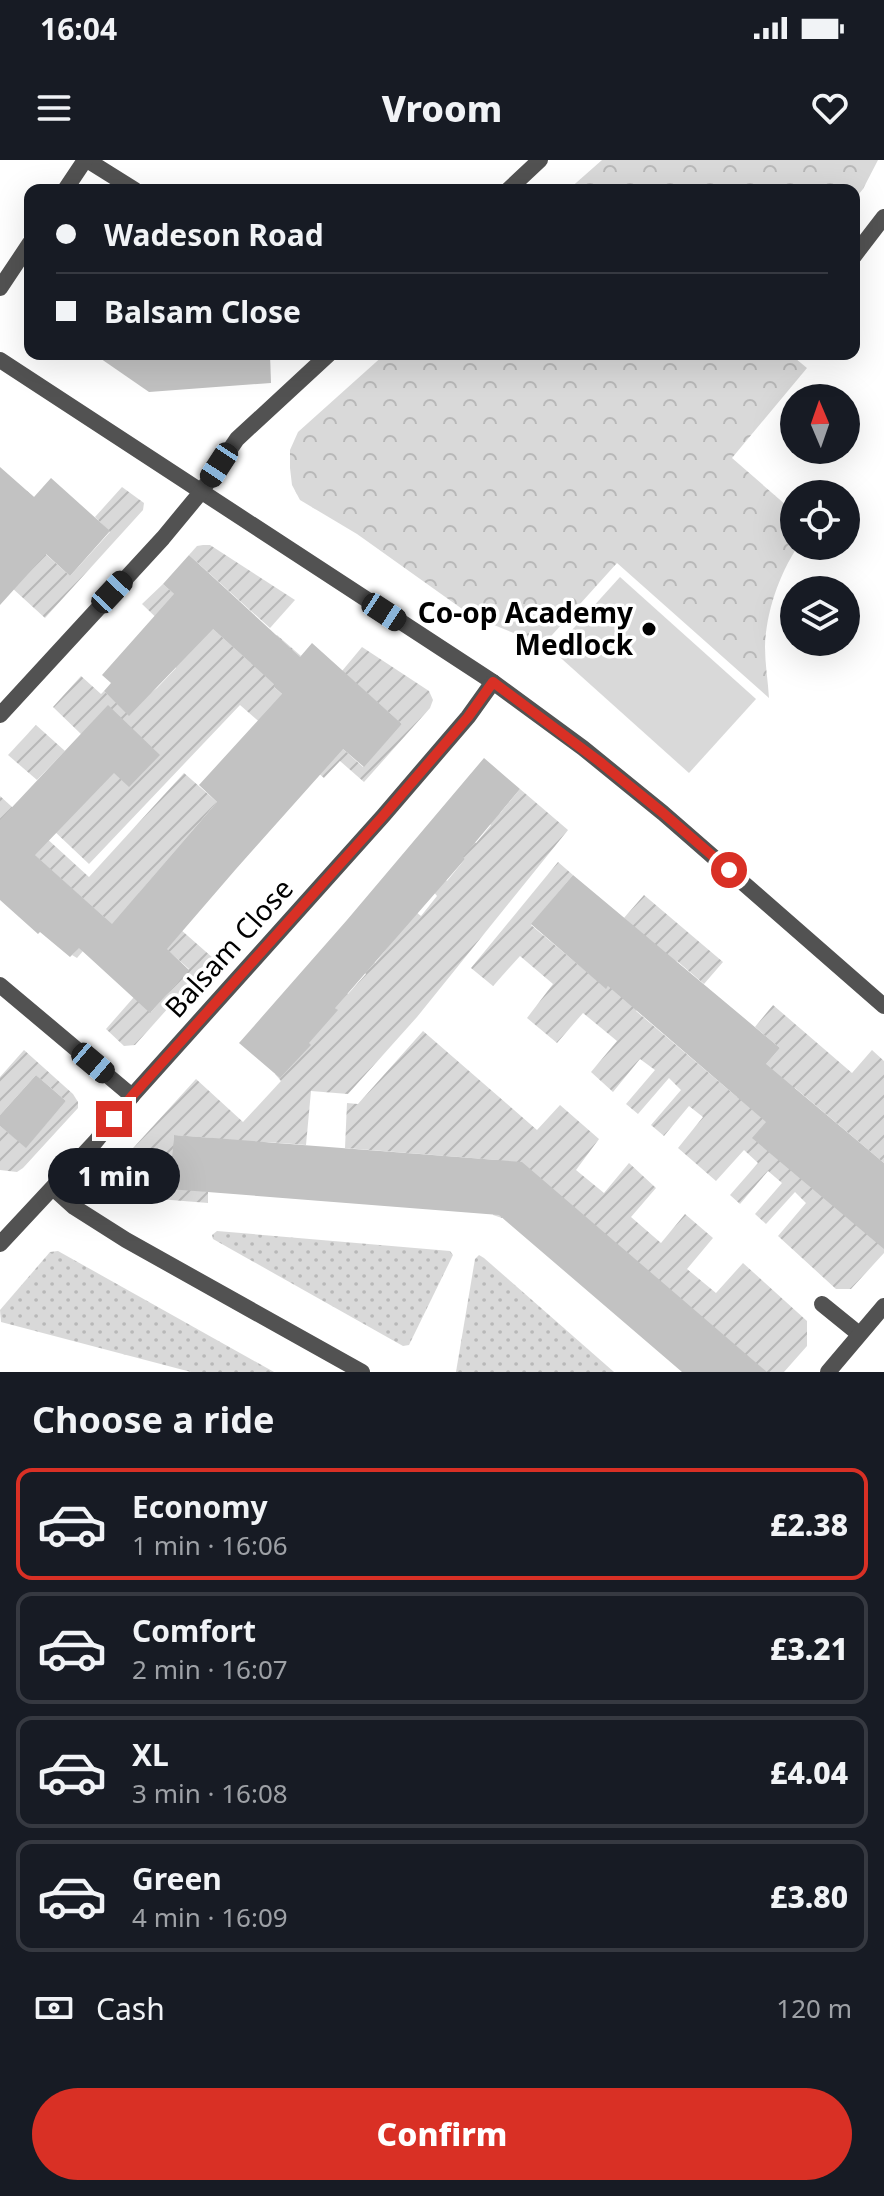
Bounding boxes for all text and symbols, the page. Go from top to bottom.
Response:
text: 16:04 [40,8,117,49]
text: Vroom [382,84,502,133]
icon: menu [32,86,76,130]
icon: heart [808,86,852,130]
text: Wadeson Road [104,214,324,255]
text: Balsam Close [104,291,301,332]
north arrow [780,384,860,464]
map controls [780,384,860,656]
car [196,438,242,492]
button: locate [780,480,860,560]
car [87,566,137,618]
button: layers [780,576,860,656]
car [357,589,411,635]
place label: Co-op Academy Medlock [418,593,634,663]
marker: Co-op Academy Medlock [640,620,658,638]
route start [711,852,747,888]
street label: Balsam Close [156,870,301,1025]
car [67,1038,119,1088]
route end [96,1101,132,1137]
callout: 1 min [48,1147,180,1203]
text: 1 min [78,1158,150,1194]
text: Choose a ride [32,1395,274,1444]
text: Economy [132,1486,268,1527]
icon: car [36,1488,108,1560]
text: £2.38 [770,1504,848,1545]
text: 1 min · 16:06 [132,1527,288,1563]
text: Comfort [132,1610,256,1651]
icon: car [36,1612,108,1684]
text: £3.21 [770,1628,848,1669]
text: 2 min · 16:07 [132,1651,288,1687]
text: XL [132,1734,169,1775]
icon: car [36,1736,108,1808]
text: £4.04 [770,1752,848,1793]
text: 3 min · 16:08 [132,1775,288,1811]
text: Green [132,1858,222,1899]
icon: car [36,1860,108,1932]
text: £3.80 [770,1876,848,1917]
text: 4 min · 16:09 [132,1899,288,1935]
icon: cash [32,1986,76,2030]
text: Cash [96,1988,165,2029]
text: 120 m [776,1990,852,2026]
button: Confirm [32,2088,852,2180]

